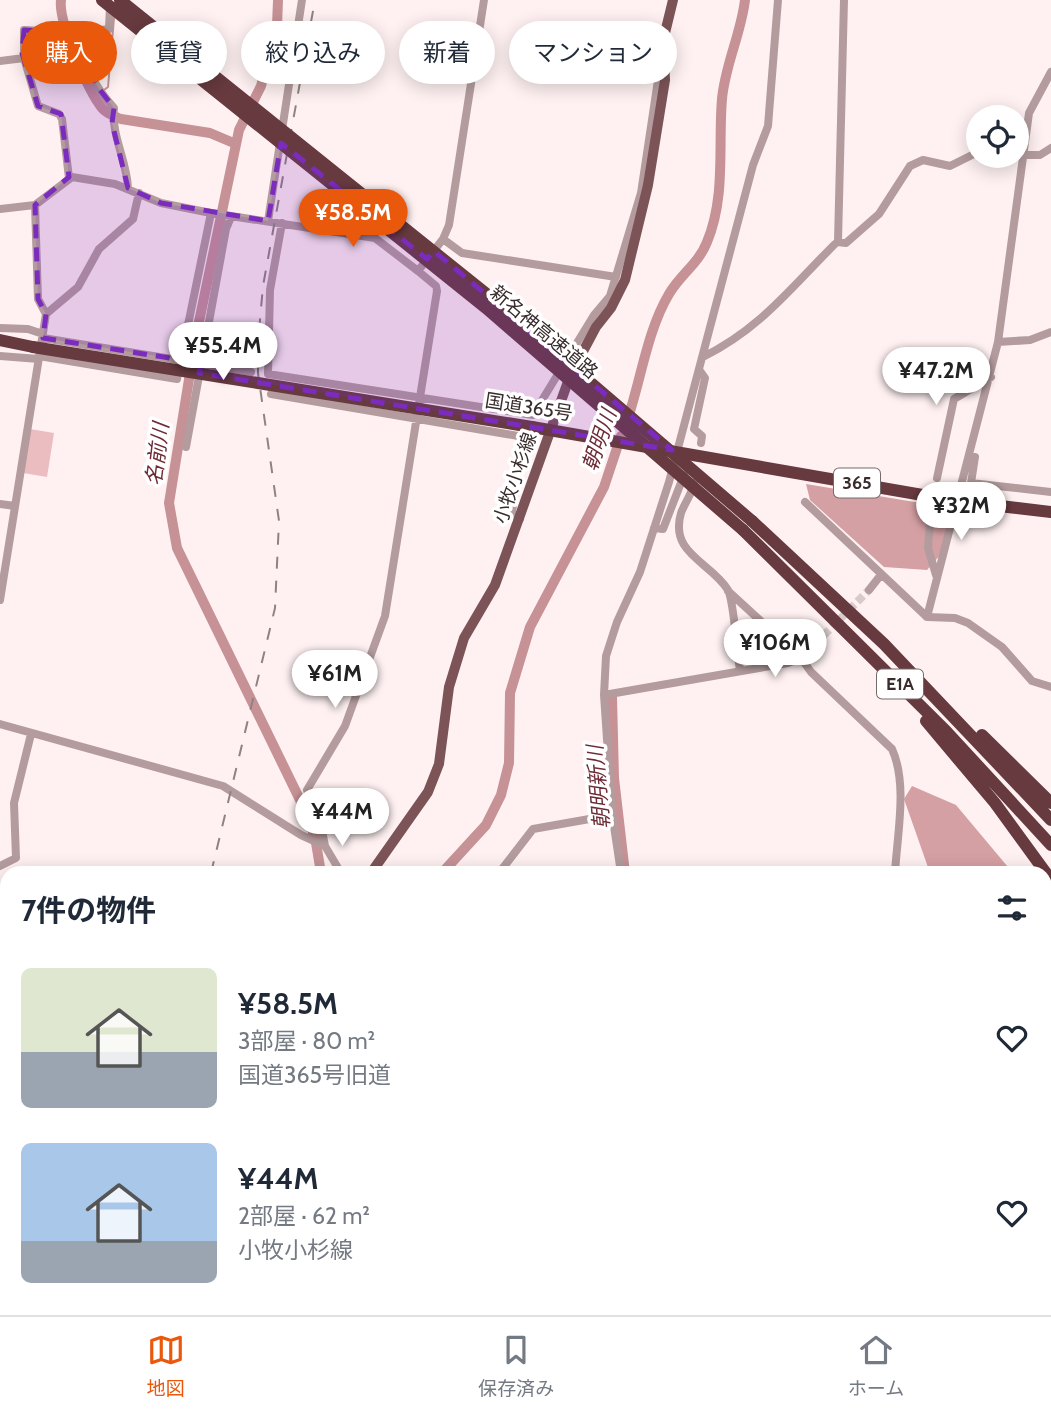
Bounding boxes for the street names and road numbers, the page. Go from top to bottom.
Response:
street label: 新名神高速道路 [486,280,602,384]
street label: 国道365号 [484,389,574,425]
street label: 小牧小杉線 [489,429,541,527]
road number: 365 [834,468,880,498]
road number: E1A [877,670,923,698]

